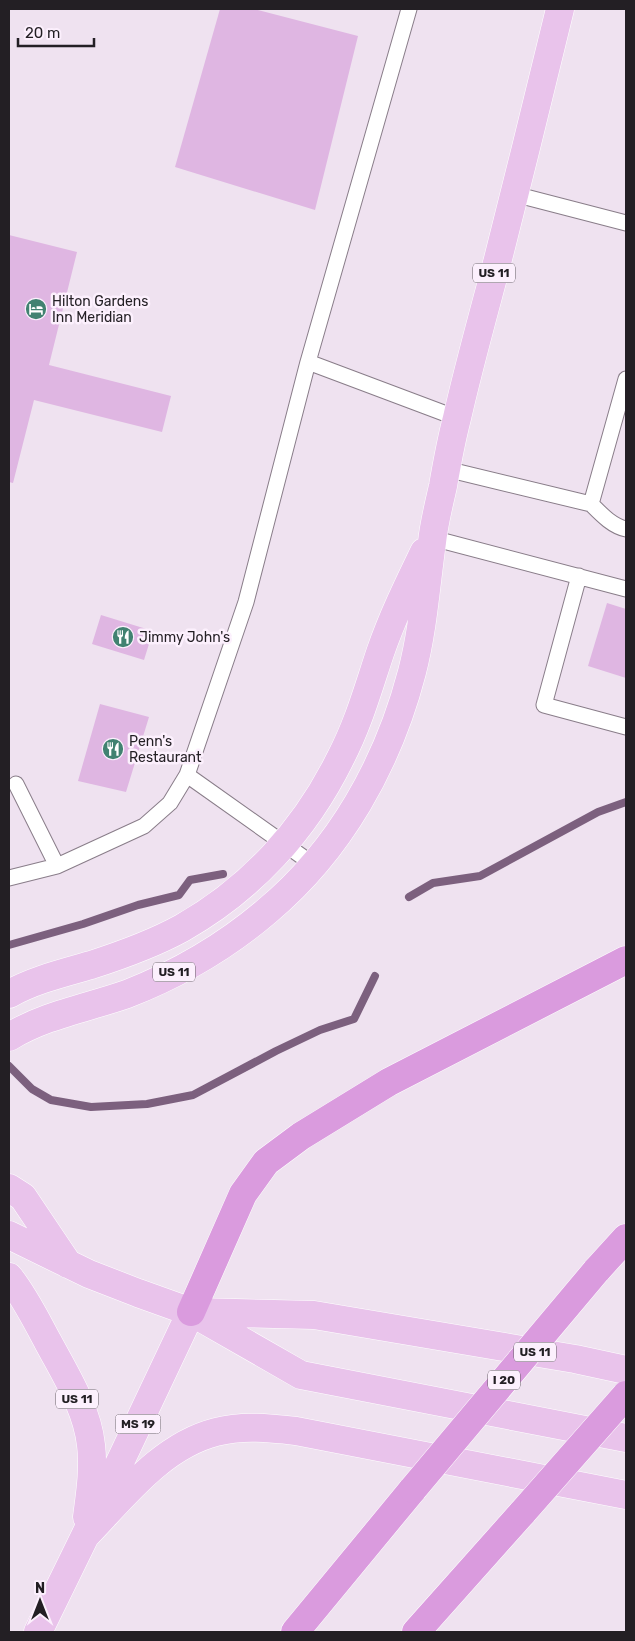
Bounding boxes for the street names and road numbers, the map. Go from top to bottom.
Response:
road number: US 11 [473,264,515,282]
road number: US 11 [153,962,195,982]
road number: US 11 [514,1342,556,1361]
road number: I 20 [488,1370,520,1390]
road number: US 11 [56,1390,98,1408]
road number: MS 19 [116,1415,160,1434]

